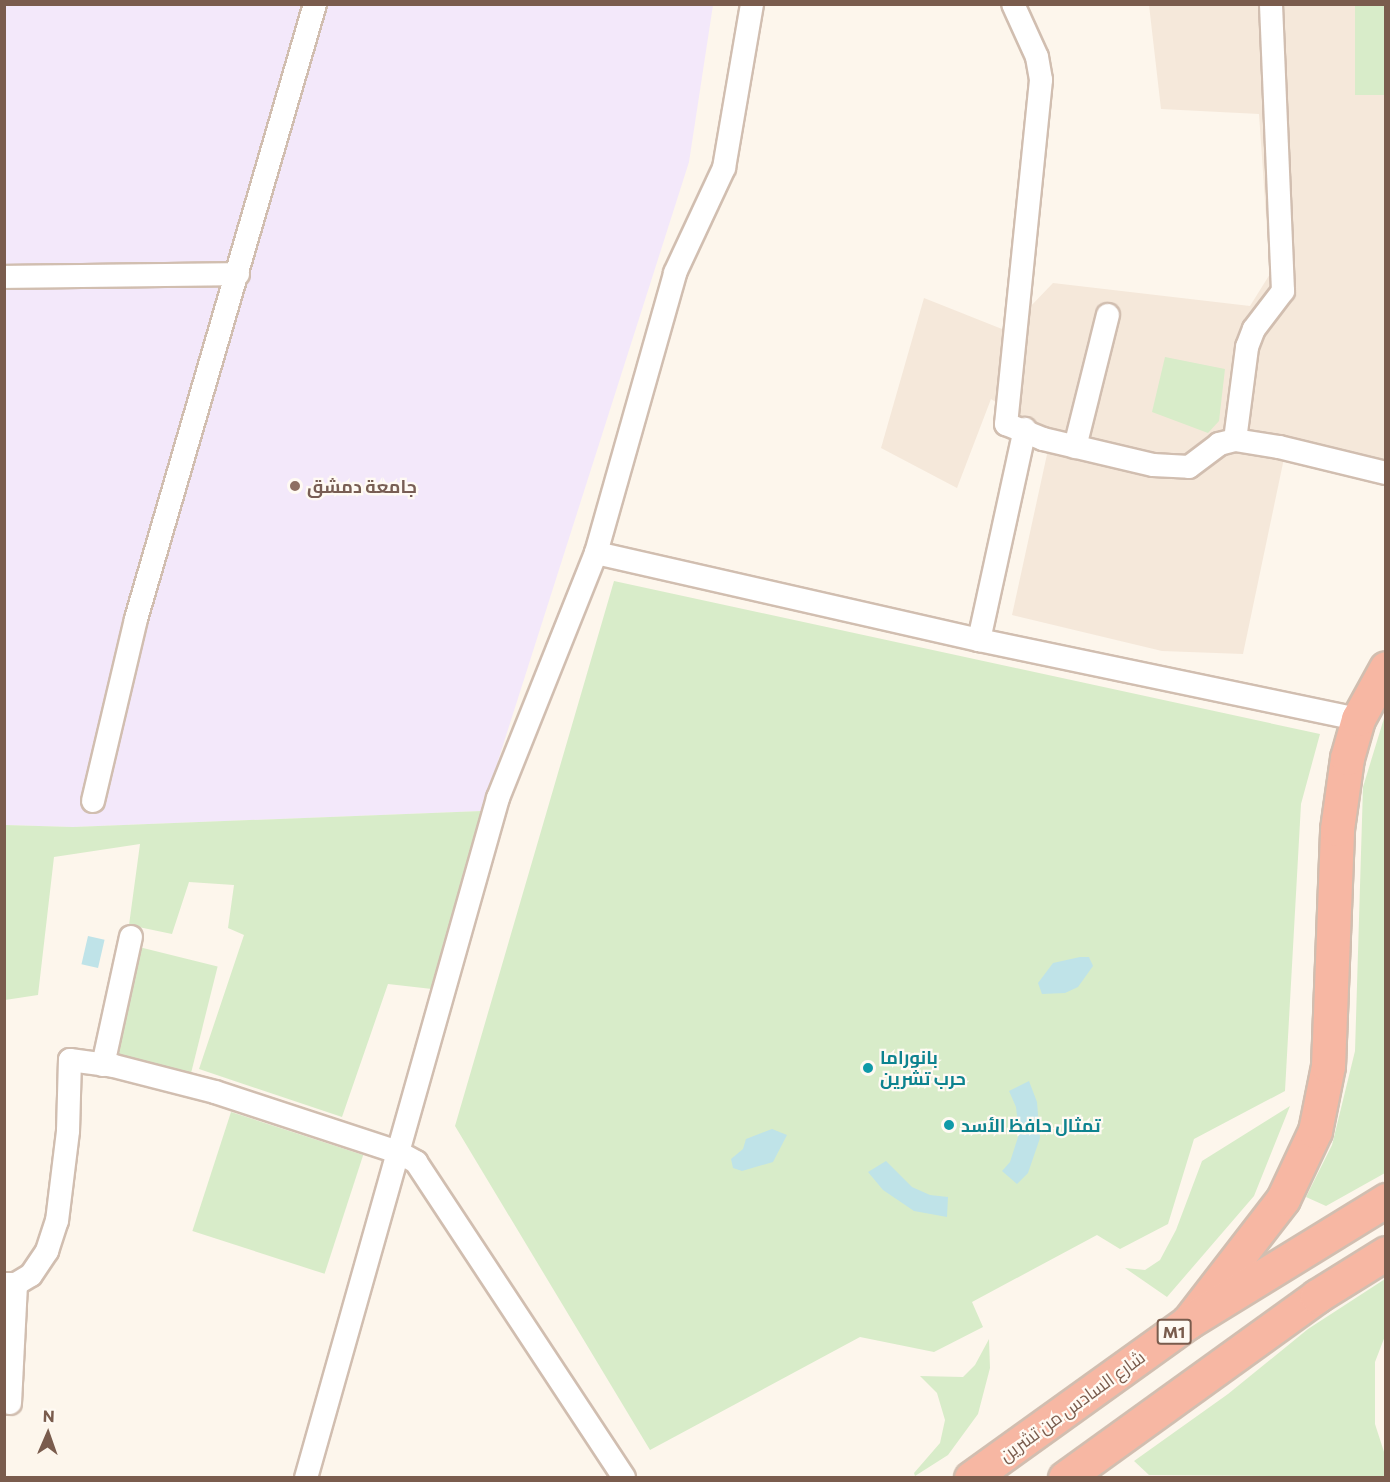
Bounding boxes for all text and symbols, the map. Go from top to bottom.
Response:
place label: جامعة دمشق [307,475,417,497]
marker: جامعة دمشق [288,479,302,493]
place label: بانوراما حرب تشرين [880,1047,966,1090]
marker: بانوراما حرب تشرين [861,1061,875,1075]
place label: تمثال حافظ الأسد [961,1114,1100,1136]
marker: تمثال حافظ الأسد [942,1118,956,1132]
road number: M1 [1156,1319,1192,1345]
street label: شارع السادس من تشرين [995,1346,1149,1466]
north arrow [18,1404,78,1464]
text: N [42,1406,55,1425]

